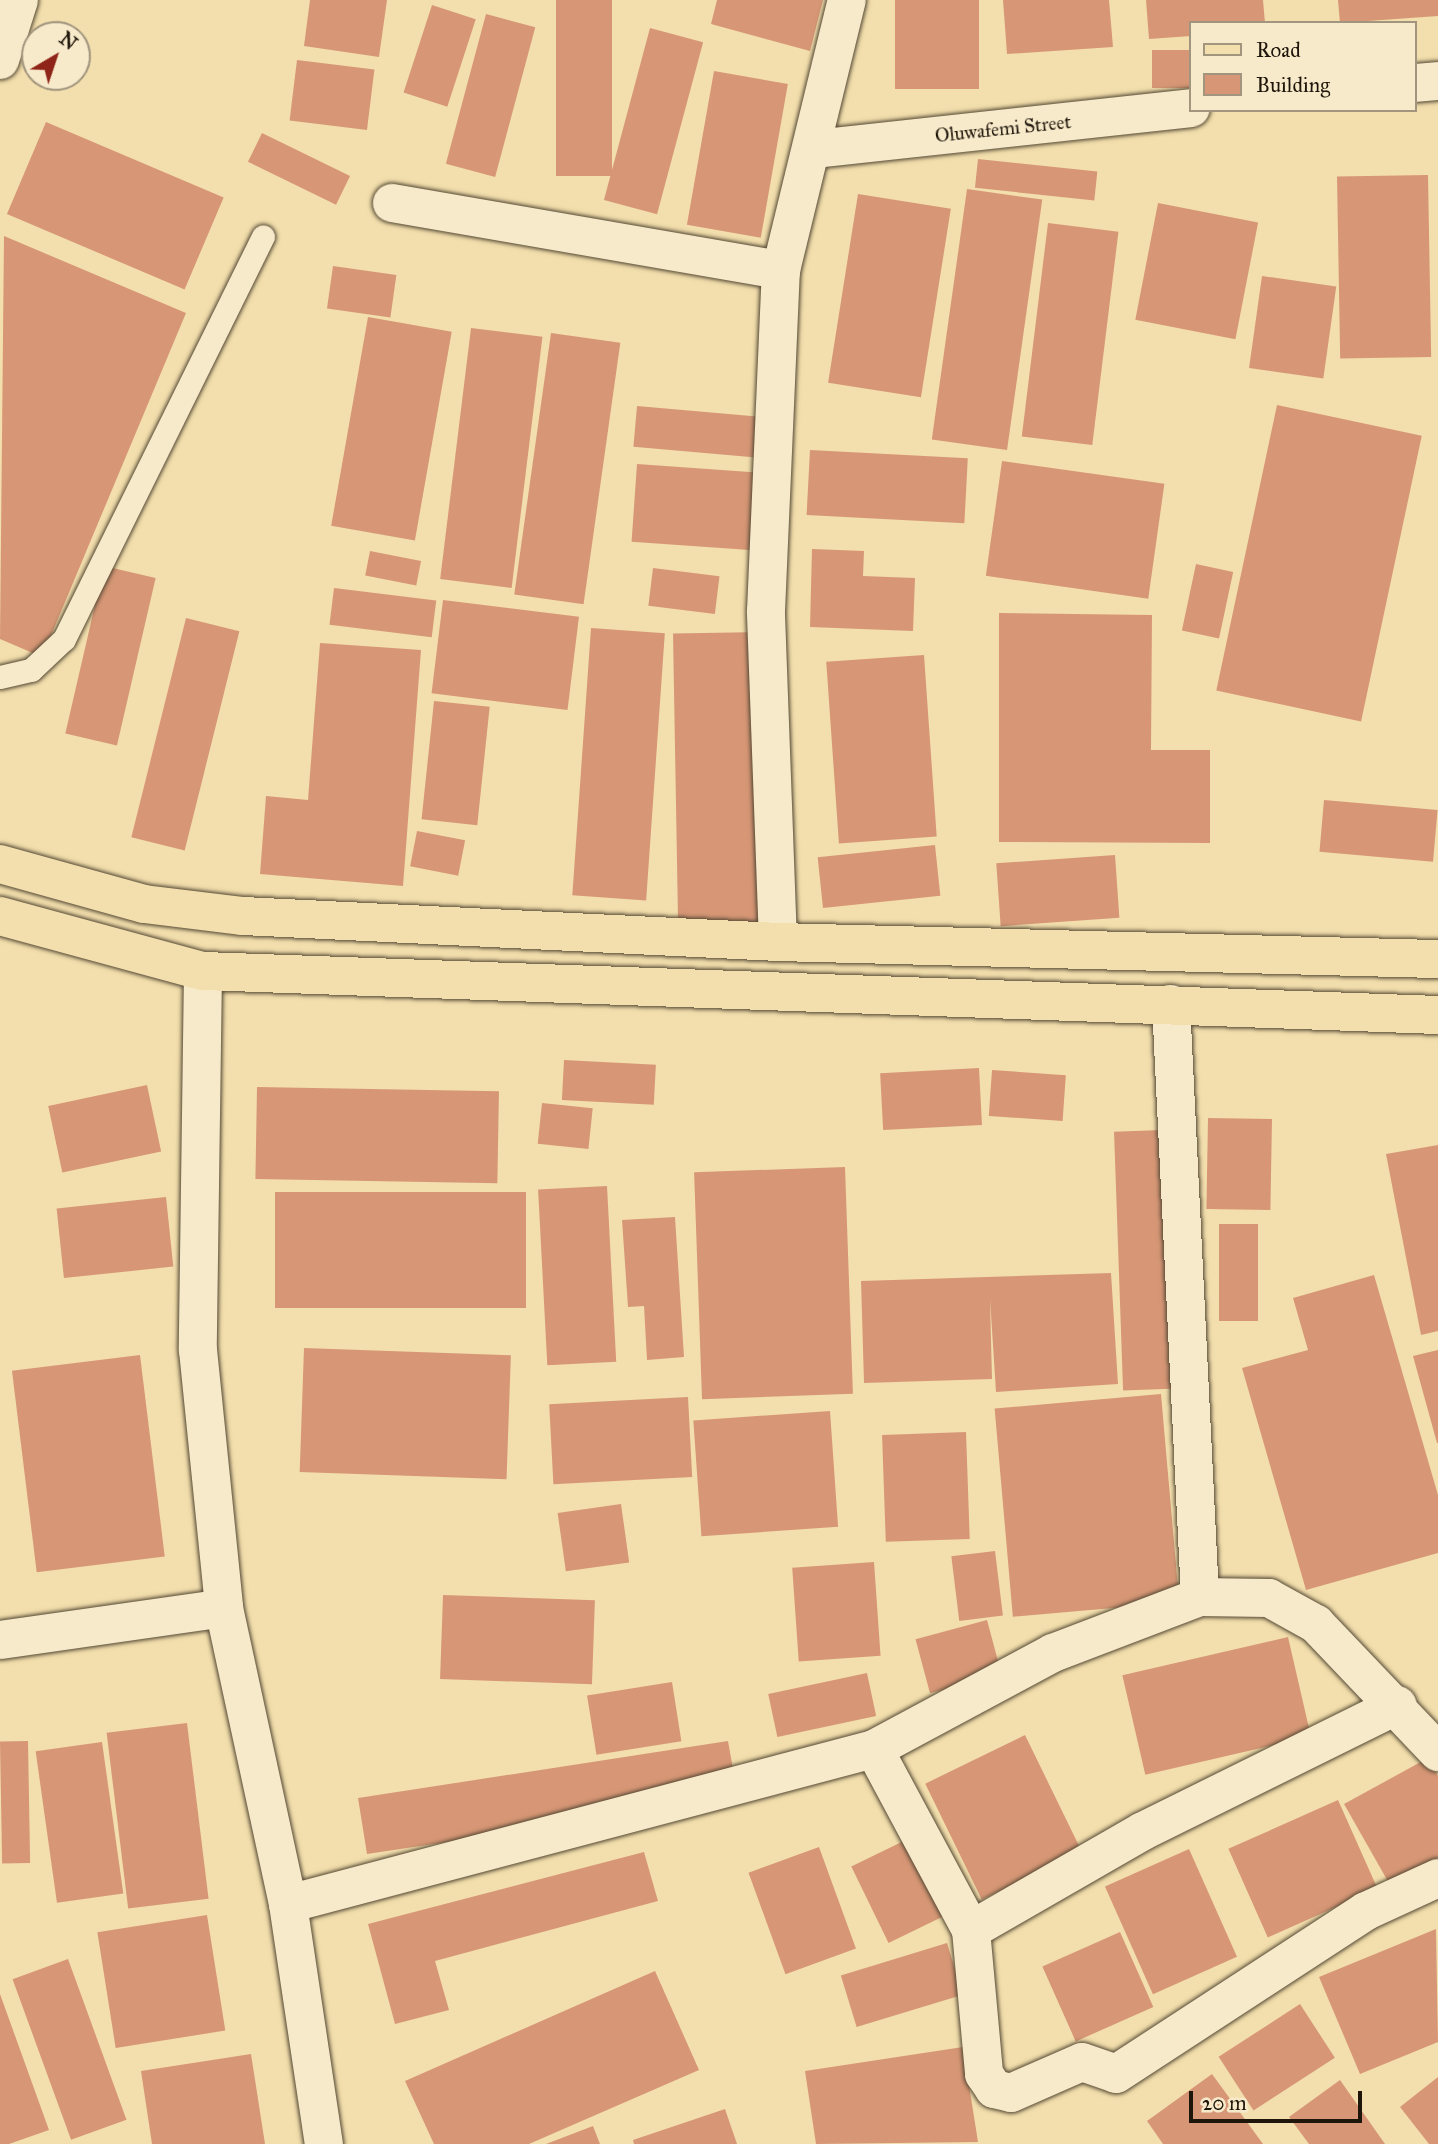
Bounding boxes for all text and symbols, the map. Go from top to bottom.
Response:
north arrow [21,21,91,91]
legend [1190,21,1417,112]
text: N [55,27,82,55]
text: Road [1256,37,1301,63]
text: Building [1256,72,1330,98]
street label: Oluwafemi Street [934,111,1072,147]
scale bar [1193,2078,1366,2122]
text: 20 m [1202,2090,1247,2116]

